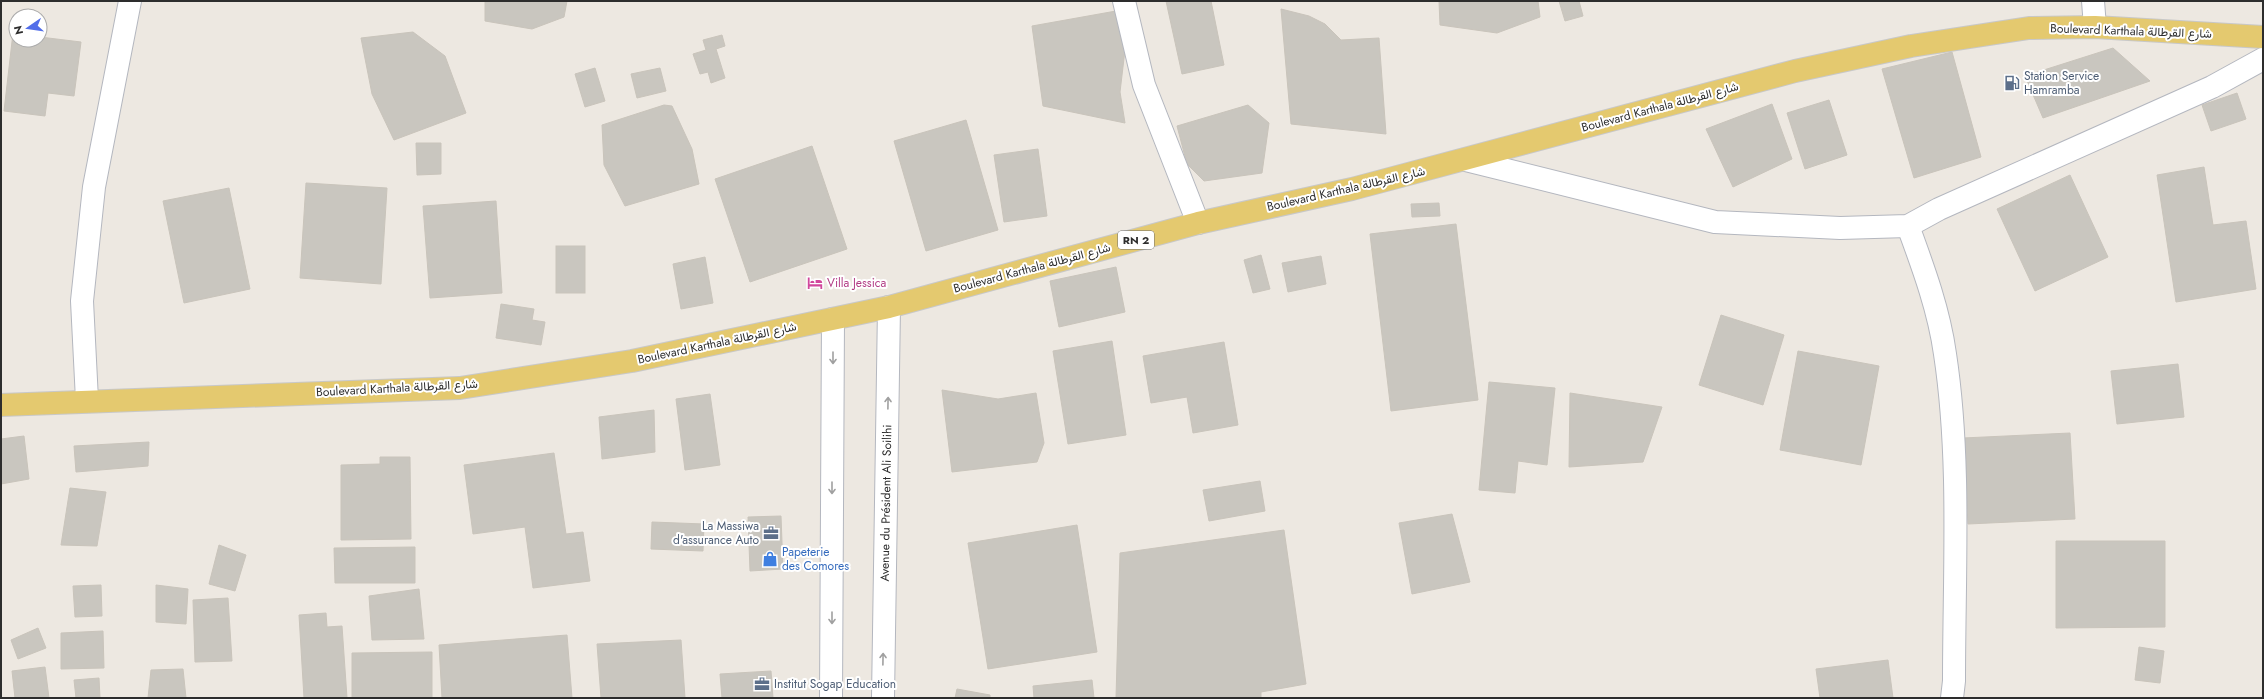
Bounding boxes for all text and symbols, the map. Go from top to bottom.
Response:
north arrow [8,8,48,48]
street label: Boulevard Karthala شارع القرطالة [2050,19,2212,43]
text: N [9,24,27,36]
place label: Station Service Hamramba [2024,67,2099,99]
fuel station icon: Station Service Hamramba [2003,74,2021,92]
street label: Boulevard Karthala شارع القرطالة [1579,77,1741,137]
street label: Boulevard Karthala شارع القرطالة [1265,162,1427,216]
road number: RN 2 [1118,231,1154,249]
street label: Boulevard Karthala شارع القرطالة [951,238,1113,298]
hotel icon: Villa Jessica [806,274,824,292]
place label: Villa Jessica [827,274,887,292]
street label: Boulevard Karthala شارع القرطالة [636,317,798,369]
one-way arrow [829,351,837,364]
street label: Boulevard Karthala شارع القرطالة [316,375,478,401]
one-way arrow [884,397,892,410]
street label: Avenue du Président Ali Soilihi [876,424,896,582]
one-way arrow [829,481,836,494]
place label: La Massiwa d'assurance Auto [673,517,759,549]
office icon: La Massiwa d'assurance Auto [762,524,780,542]
place label: Papeterie des Comores [782,543,849,575]
shop icon: Papeterie des Comores [761,550,779,568]
one-way arrow [828,611,836,624]
one-way arrow [879,653,887,666]
office icon: Institut Sogap Education [753,675,771,693]
place label: Institut Sogap Education [774,675,896,693]

